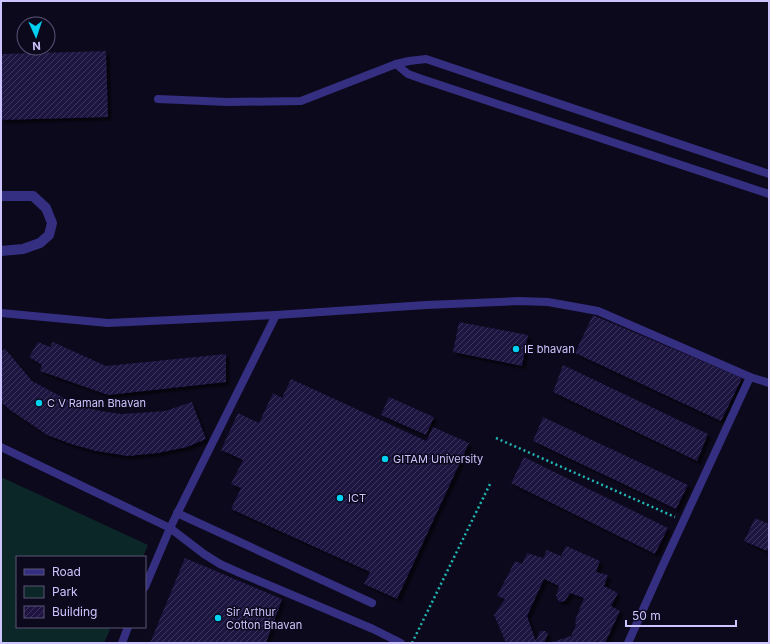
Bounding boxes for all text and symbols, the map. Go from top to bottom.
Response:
north arrow [16,16,56,56]
text: N [32,39,41,53]
place label: IE bhavan [524,342,575,356]
marker: IE bhavan [511,344,521,354]
place label: C V Raman Bhavan [47,396,146,410]
marker: C V Raman Bhavan [34,398,44,408]
place label: GITAM University [393,452,483,466]
marker: GITAM University [380,454,390,464]
place label: ICT [348,491,366,505]
marker: ICT [335,493,345,503]
legend [16,556,146,628]
text: Road [52,564,81,579]
text: Park [52,584,78,599]
scale bar [626,602,736,628]
text: Building [52,604,97,619]
place label: Sir Arthur Cotton Bhavan [226,605,302,632]
text: 50 m [632,608,661,623]
marker: Sir Arthur Cotton Bhavan [213,613,223,623]

